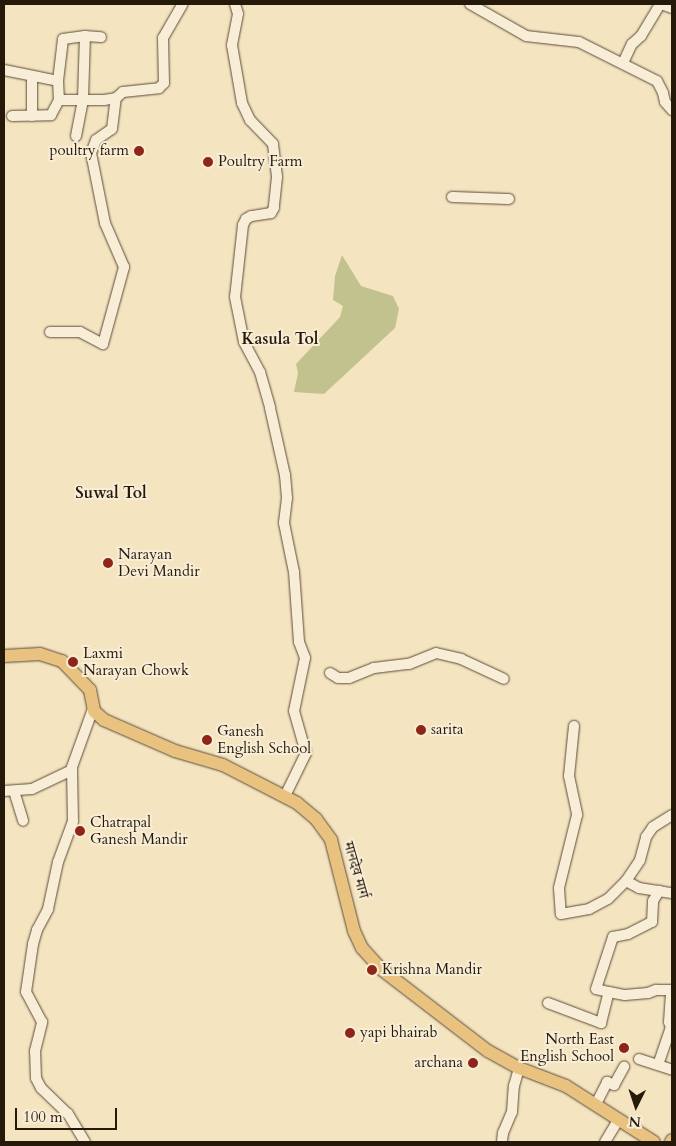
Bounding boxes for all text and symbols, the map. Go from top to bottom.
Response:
place label: poultry farm [49,142,129,160]
marker: poultry farm [133,145,145,157]
place label: Poultry Farm [218,153,302,171]
marker: Poultry Farm [202,156,214,168]
district label: Kasula Tol [242,329,318,349]
district label: Suwal Tol [75,483,147,503]
place label: Narayan Devi Mandir [118,545,200,580]
marker: Narayan Devi Mandir [102,557,114,569]
place label: Laxmi Narayan Chowk [83,644,189,679]
marker: Laxmi Narayan Chowk [67,656,79,668]
place label: sarita [431,721,463,739]
place label: Ganesh English School [217,722,311,757]
marker: sarita [415,724,427,736]
marker: Ganesh English School [201,734,213,746]
place label: Chatrapal Ganesh Mandir [90,813,188,848]
marker: Chatrapal Ganesh Mandir [74,825,86,837]
street label: मानदेव मार्ग [339,840,373,900]
place label: Krishna Mandir [382,961,482,979]
marker: Krishna Mandir [366,964,378,976]
place label: yapi bhairab [360,1024,438,1042]
marker: yapi bhairab [344,1027,356,1039]
place label: North East English School [520,1030,614,1065]
marker: North East English School [618,1042,630,1054]
place label: archana [414,1054,463,1072]
marker: archana [467,1057,479,1069]
north arrow [611,1081,661,1131]
scale bar [18,1098,120,1130]
text: 100 m [23,1107,63,1127]
text: N [628,1112,642,1131]

